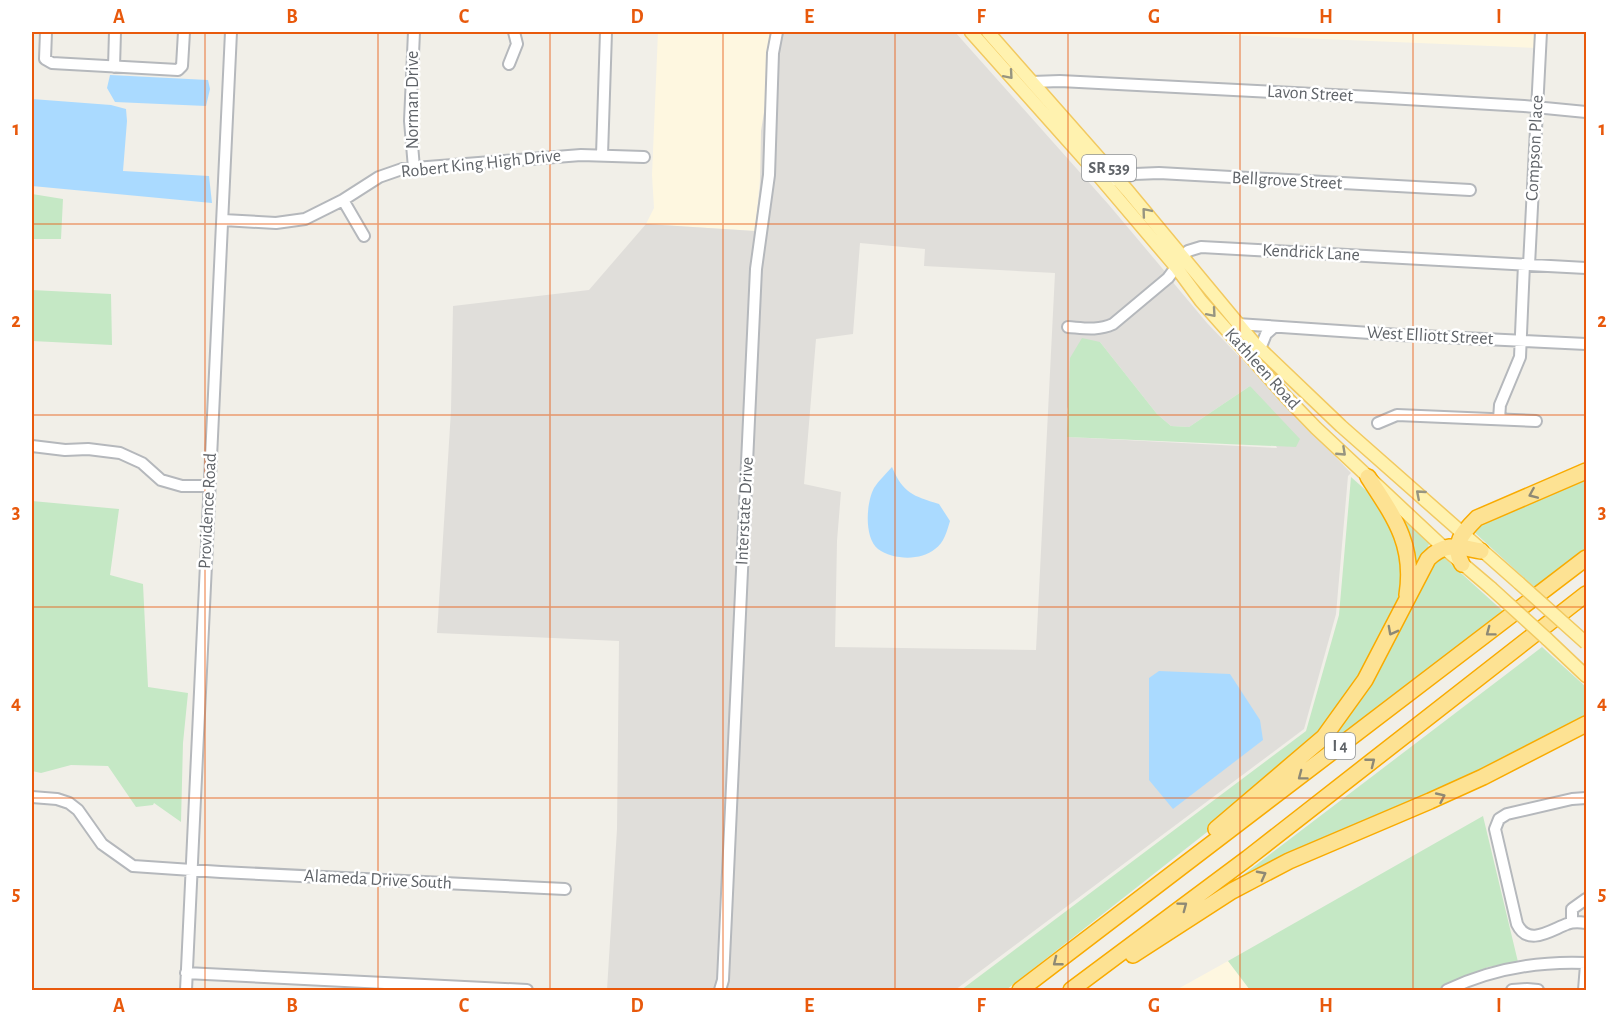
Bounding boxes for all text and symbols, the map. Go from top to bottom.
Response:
text: A [113,7,125,27]
text: B [286,7,298,27]
text: C [459,7,470,27]
text: D [630,7,644,27]
text: E [804,7,814,27]
text: F [976,7,986,27]
text: G [1148,7,1160,27]
text: H [1319,7,1333,27]
text: I [1496,7,1502,27]
street label: Norman Drive [404,51,422,149]
one-way arrow [1002,69,1013,79]
street label: Lavon Street [1266,83,1354,105]
street label: Compson Place [1523,95,1547,201]
text: 1 [12,119,20,139]
text: 1 [1598,119,1606,139]
street label: Robert King High Drive [400,147,562,181]
road number: SR 539 [1082,155,1136,181]
street label: Bellgrove Street [1231,169,1343,193]
one-way arrow [1142,208,1153,219]
street label: Kendrick Lane [1262,241,1360,265]
one-way arrow [1205,306,1216,317]
text: 2 [11,311,21,331]
text: 2 [1597,311,1607,331]
street label: West Elliott Street [1366,324,1494,348]
street label: Kathleen Road [1221,325,1303,413]
one-way arrow [1335,445,1345,456]
street label: Providence Road [196,452,220,570]
street label: Interstate Drive [733,456,757,566]
one-way arrow [1528,487,1539,499]
one-way arrow [1415,491,1426,502]
text: 3 [12,502,20,522]
text: 3 [1598,502,1606,522]
one-way arrow [1486,624,1497,635]
one-way arrow [1388,625,1399,636]
text: 4 [11,693,21,713]
text: 4 [1597,693,1607,713]
road number: I 4 [1325,733,1355,759]
one-way arrow [1364,758,1375,769]
one-way arrow [1297,768,1308,779]
one-way arrow [1434,792,1445,804]
street label: Alameda Drive South [304,867,452,893]
one-way arrow [1256,871,1266,882]
text: 5 [12,884,20,904]
text: 5 [1598,884,1606,904]
one-way arrow [1177,903,1188,914]
one-way arrow [1053,955,1064,966]
text: A [113,996,125,1016]
text: B [286,996,298,1016]
text: C [459,996,470,1016]
text: D [630,996,644,1016]
text: E [804,996,814,1016]
text: F [976,996,986,1016]
text: G [1148,996,1160,1016]
text: H [1319,996,1333,1016]
text: I [1496,996,1502,1016]

